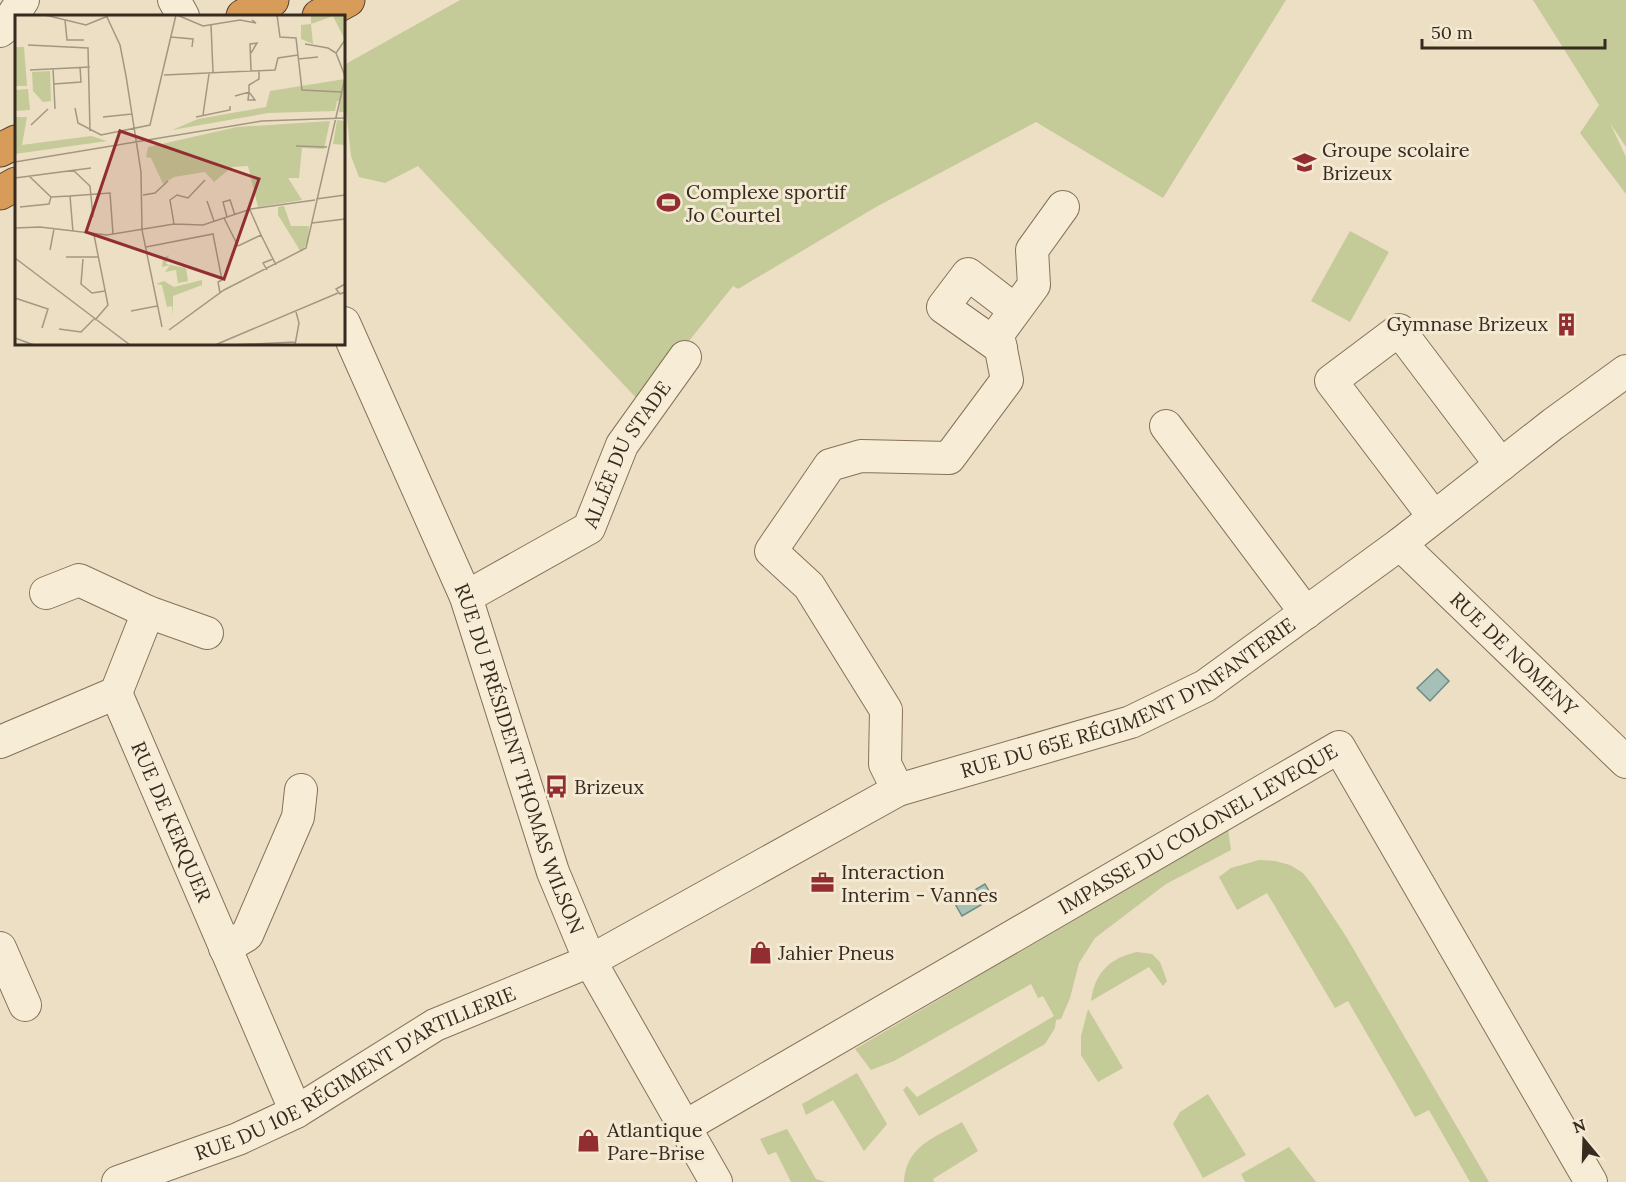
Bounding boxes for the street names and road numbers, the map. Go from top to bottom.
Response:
street label: ALLÉE DU STADE [577,376,676,533]
street label: RUE DU PRÉSIDENT THOMAS WILSON [449,579,590,937]
street label: RUE DE NOMENY [1445,586,1583,721]
street label: RUE DU 65E RÉGIMENT D'INFANTERIE [957,612,1300,783]
street label: RUE DE KERQUER [126,737,217,906]
street label: IMPASSE DU COLONEL LEVEQUE [1054,738,1342,919]
street label: RUE DU 10E RÉGIMENT D'ARTILLERIE [191,980,519,1165]

